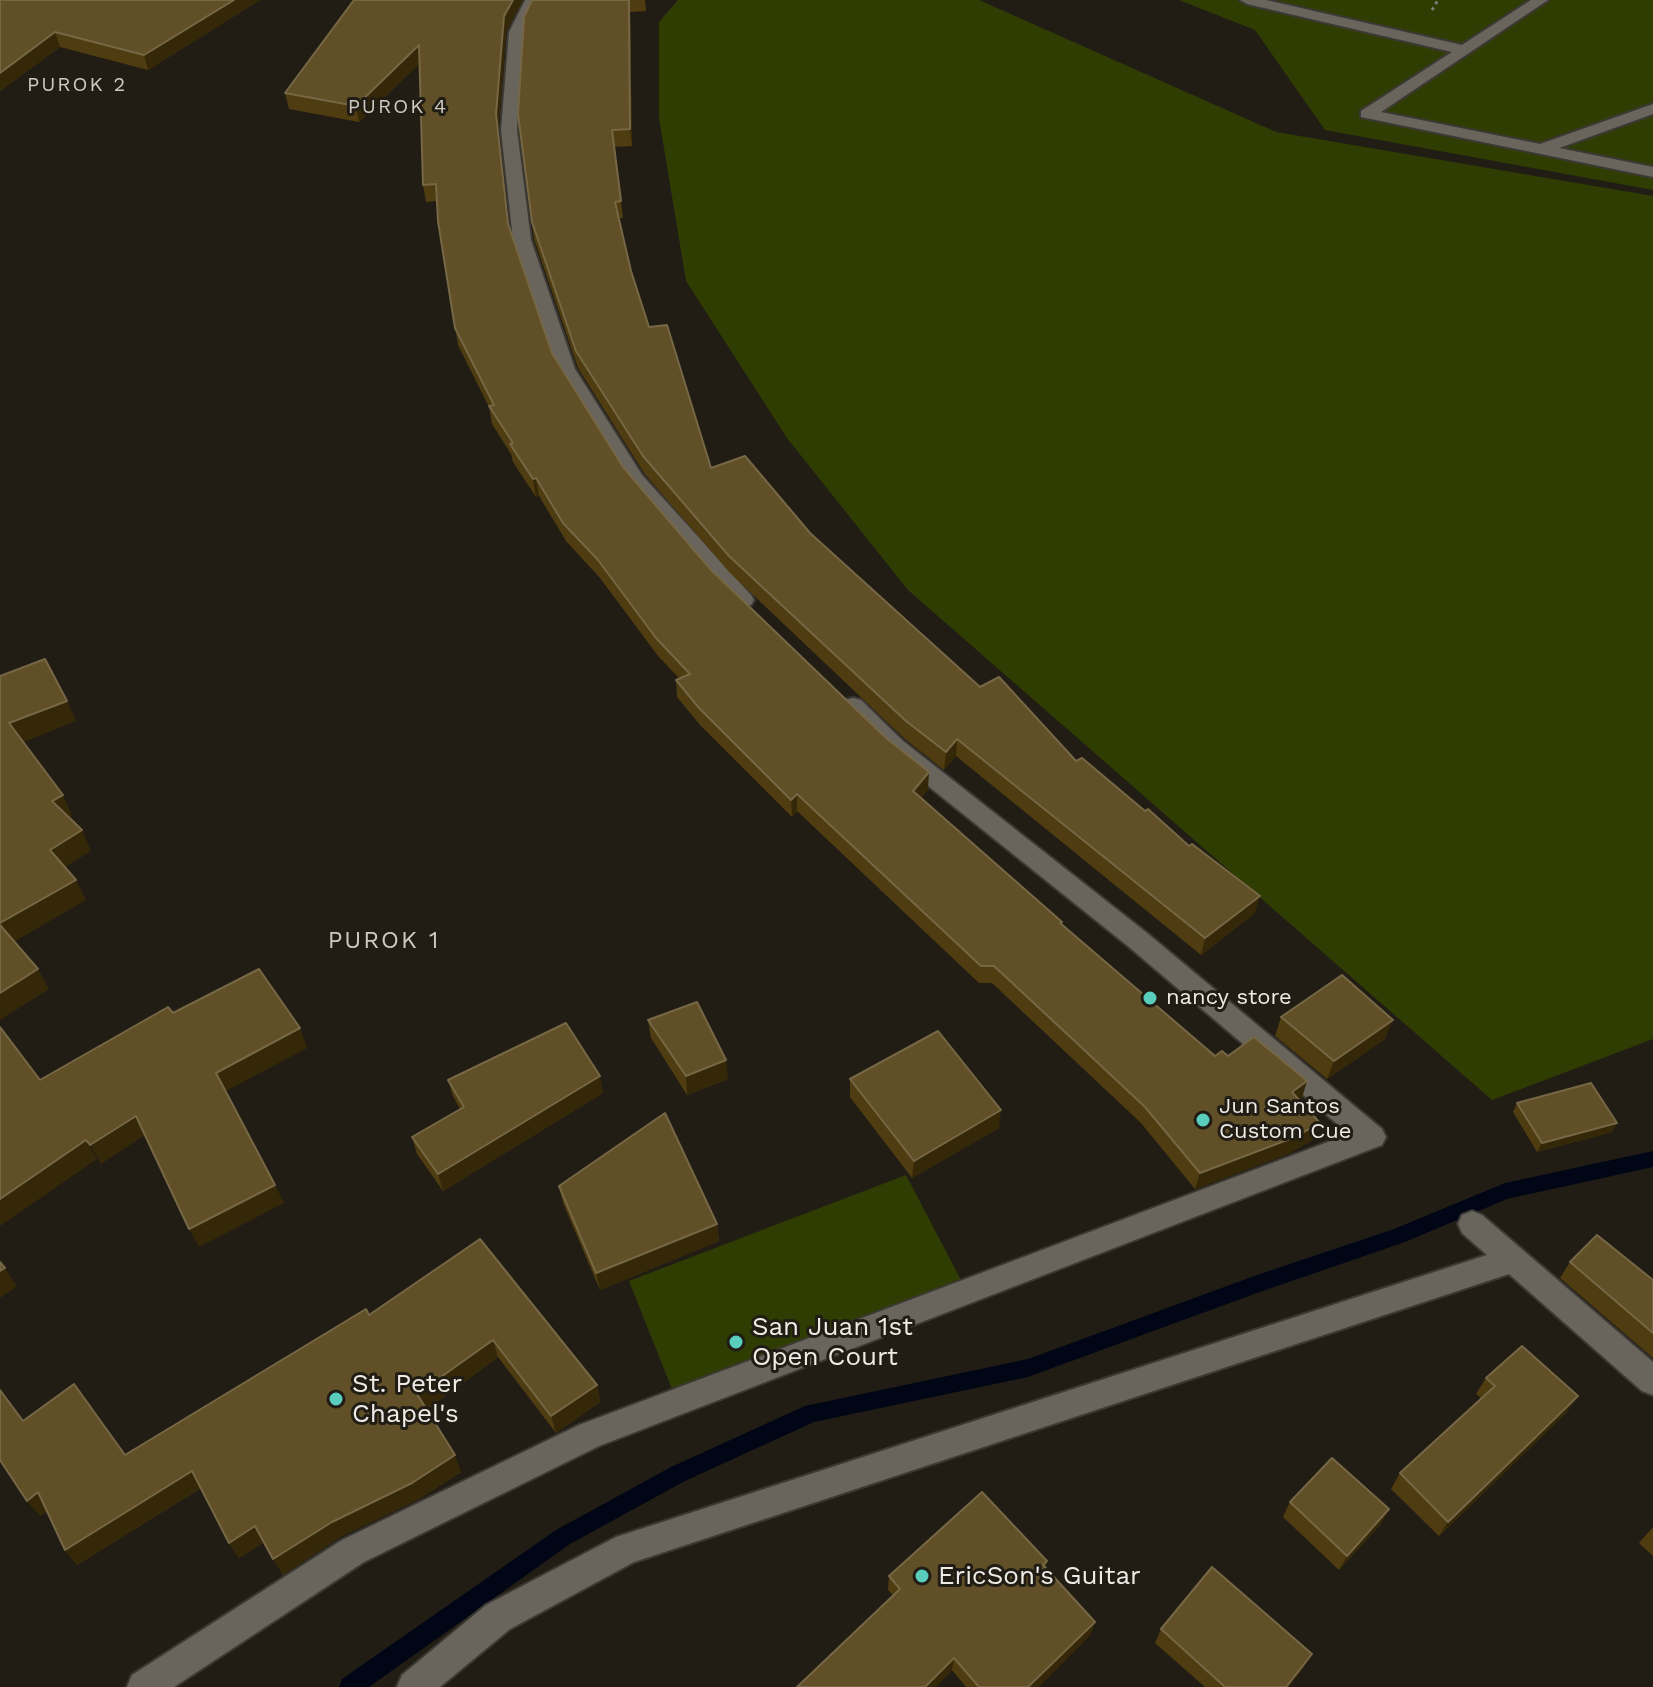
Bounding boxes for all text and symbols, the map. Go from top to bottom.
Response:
district label: PUROK 2 [27,73,127,97]
district label: PUROK 4 [348,95,448,119]
district label: PUROK 1 [328,927,440,955]
place label: nancy store [1166,985,1292,1011]
marker: nancy store [1141,989,1159,1007]
place label: Jun Santos Custom Cue [1219,1094,1352,1146]
marker: Jun Santos Custom Cue [1194,1111,1212,1129]
place label: San Juan 1st Open Court [752,1311,913,1372]
marker: San Juan 1st Open Court [727,1333,745,1351]
place label: St. Peter Chapel's [352,1368,462,1430]
marker: St. Peter Chapel's [327,1390,345,1408]
place label: EricSon's Guitar [938,1560,1141,1592]
marker: EricSon's Guitar [913,1567,931,1585]

